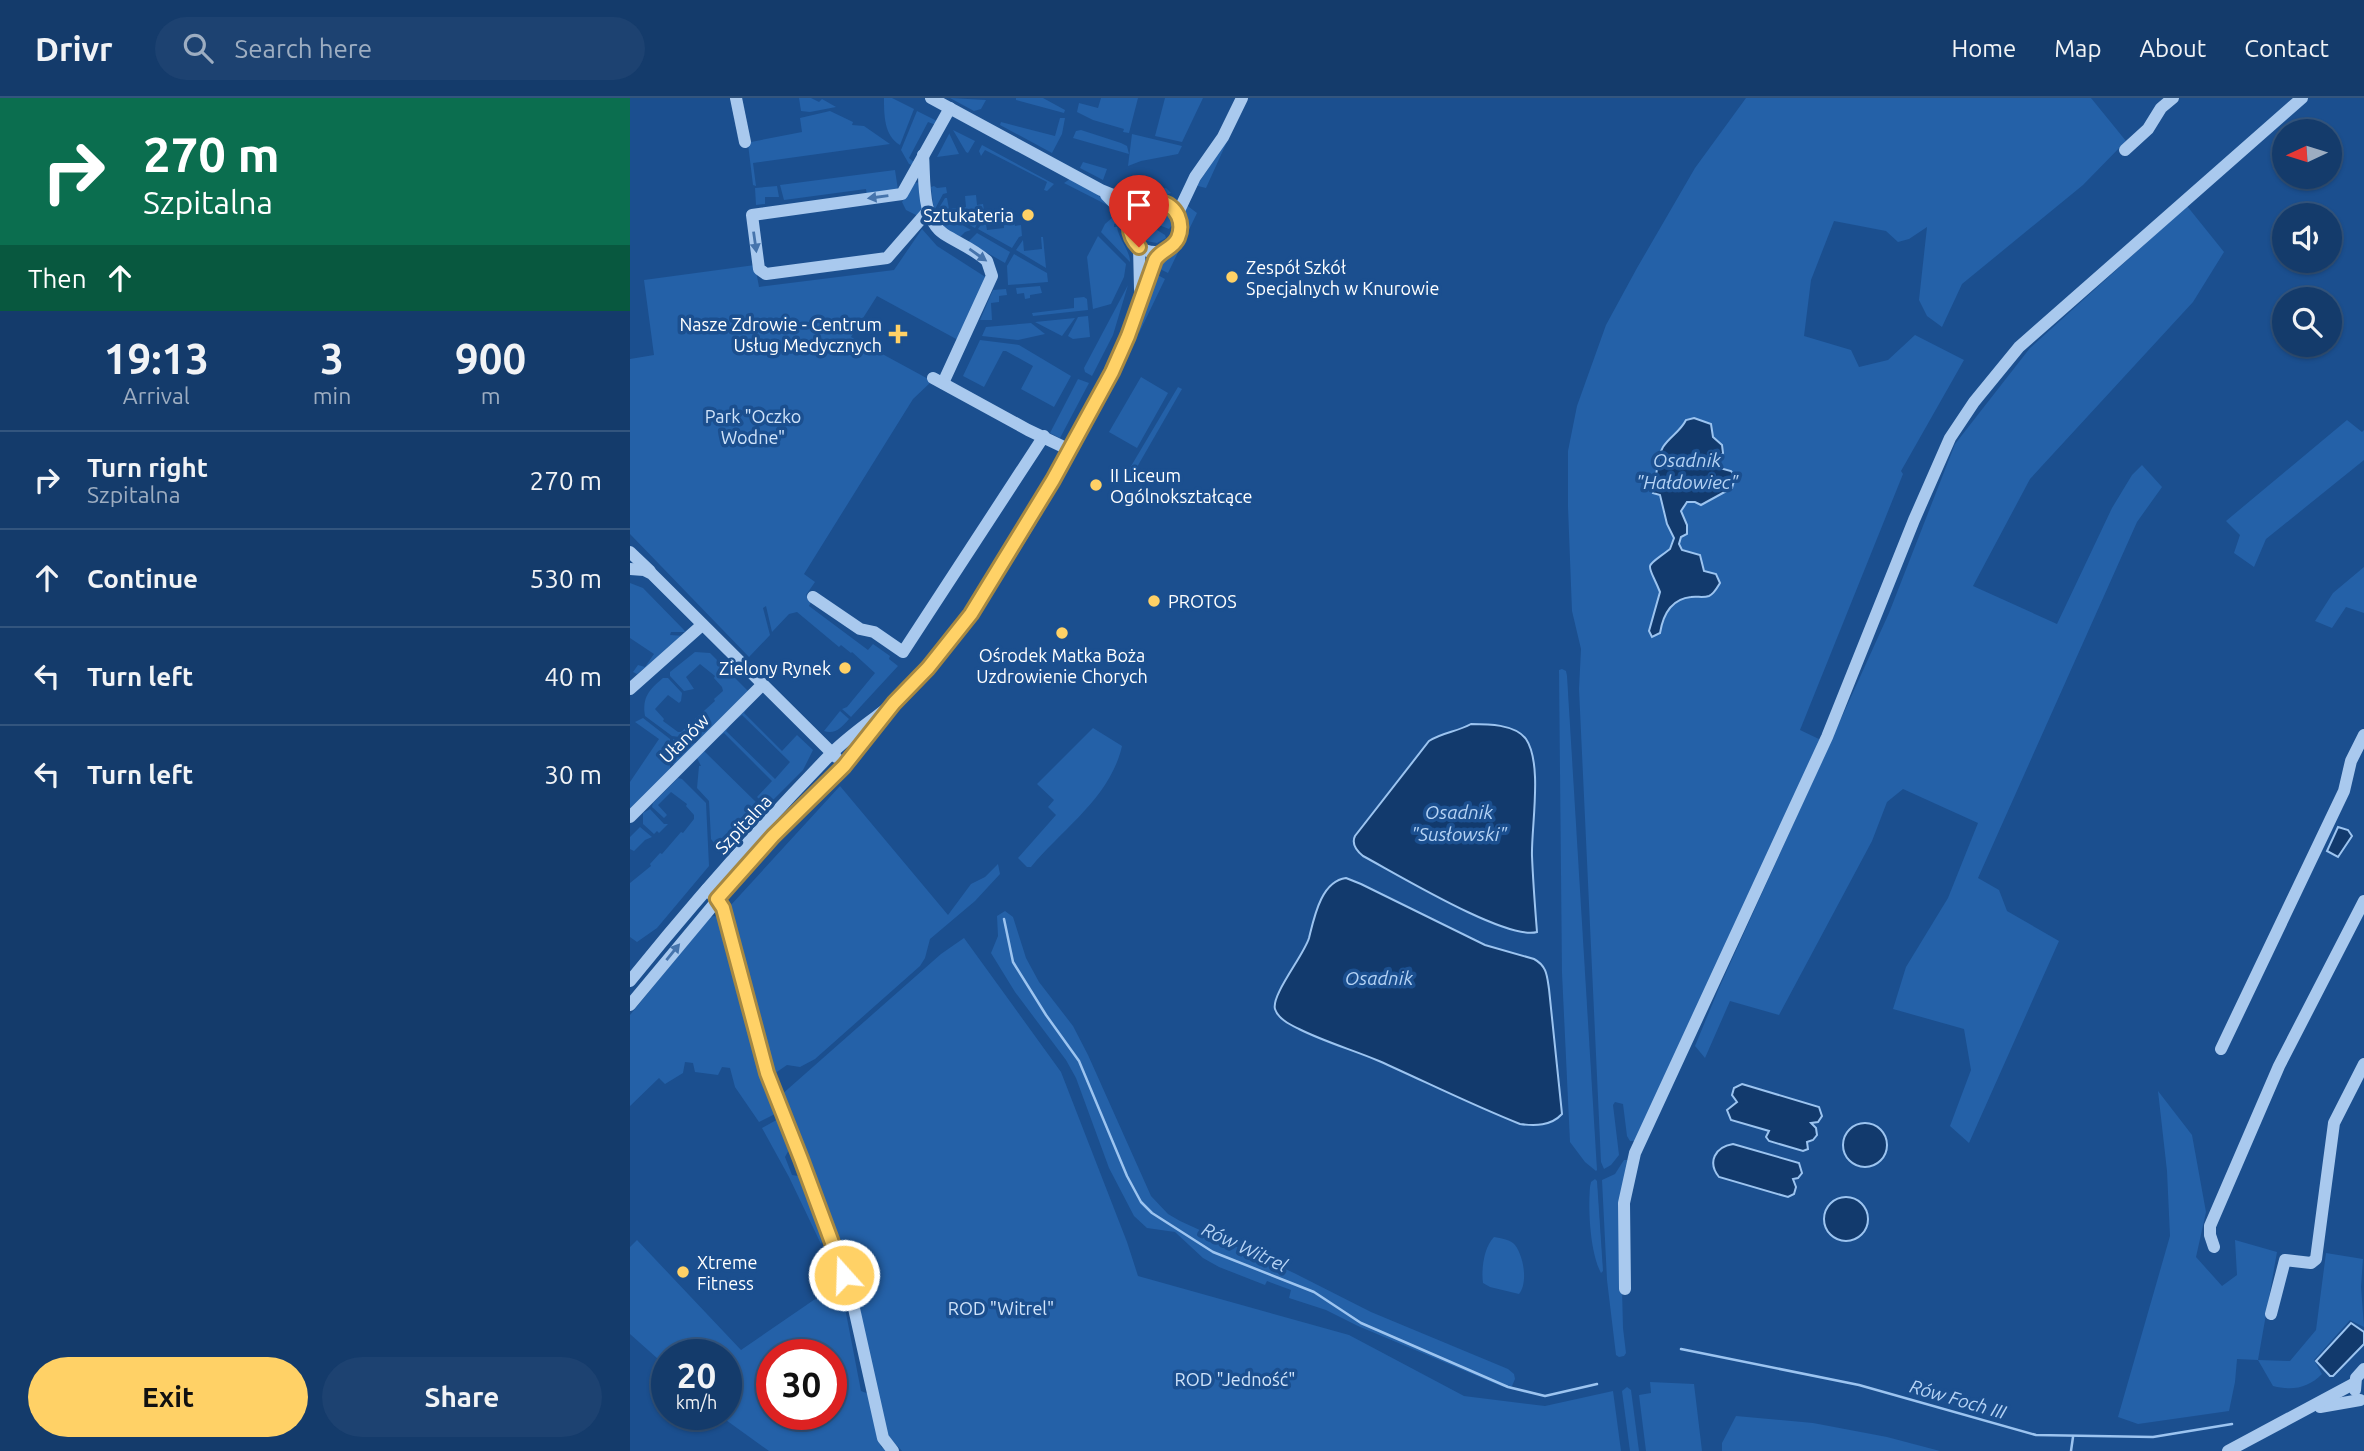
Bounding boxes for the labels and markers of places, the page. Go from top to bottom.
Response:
pin [1109,175,1169,247]
place label: Sztukateria [923,205,1014,225]
marker: Sztukateria [1020,207,1036,223]
place label: Zespół Szkół Specjalnych w Knurowie [1246,257,1439,298]
marker: Zespół Szkół Specjalnych w Knurowie [1224,269,1240,285]
place label: Nasze Zdrowie - Centrum Usług Medycznych [679,314,882,355]
marker: Nasze Zdrowie - Centrum Usług Medycznych [888,324,908,344]
place label: II Liceum Ogólnokształcące [1110,465,1252,506]
marker: II Liceum Ogólnokształcące [1088,477,1104,493]
place label: PROTOS [1168,591,1237,611]
marker: PROTOS [1146,593,1162,609]
marker: Ośrodek Matka Boża Uzdrowienie Chorych [1054,625,1070,641]
place label: Ośrodek Matka Boża Uzdrowienie Chorych [976,645,1148,686]
place label: Zielony Rynek [719,658,831,678]
marker: Zielony Rynek [837,660,853,676]
place label: Xtreme Fitness [697,1252,757,1293]
marker: Xtreme Fitness [675,1264,691,1280]

